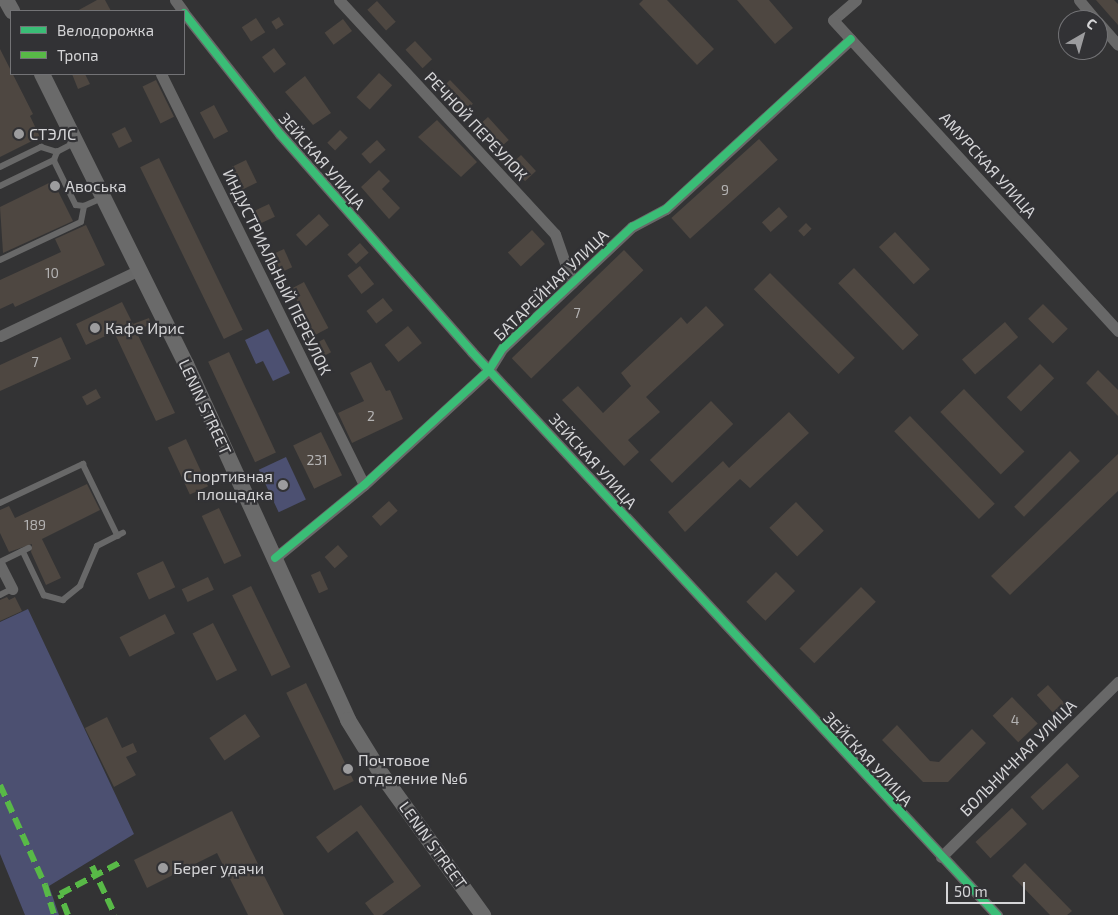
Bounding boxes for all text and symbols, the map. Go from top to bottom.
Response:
legend [10,10,185,75]
north arrow [1058,10,1108,60]
text: С [1083,14,1100,33]
text: Велодорожка [57,21,154,39]
text: Тропа [57,46,99,64]
street label: РЕЧНОЙ ПЕРЕУЛОК [421,68,531,184]
street label: АМУРСКАЯ УЛИЦА [936,108,1040,222]
street label: ЗЕЙСКАЯ УЛИЦА [275,109,369,213]
place label: СТЭЛС [29,124,76,144]
marker: СТЭЛС [13,128,25,140]
street label: ИНДУСТРИАЛЬНЫЙ ПЕРЕУЛОК [219,166,335,378]
place label: Авоська [65,176,126,196]
marker: Авоська [49,180,61,192]
house number: 9 [721,182,729,198]
street label: БАТАРЕЙНАЯ УЛИЦА [490,225,612,345]
house number: 10 [45,265,59,281]
house number: 7 [573,305,581,321]
place label: Кафе Ирис [105,318,185,338]
marker: Кафе Ирис [89,322,101,334]
house number: 7 [31,354,39,370]
street label: LENIN STREET [175,356,235,458]
house number: 2 [367,408,375,424]
street label: ЗЕЙСКАЯ УЛИЦА [545,409,641,513]
house number: 231 [306,452,328,468]
place label: Спортивная площадка [183,466,273,504]
marker: Спортивная площадка [277,479,289,491]
house number: 189 [24,517,46,533]
street label: БОЛЬНИЧНАЯ УЛИЦА [956,696,1080,820]
street label: ЗЕЙСКАЯ УЛИЦА [819,708,917,810]
house number: 4 [1011,712,1019,728]
place label: Почтовое отделение №6 [358,750,468,788]
marker: Почтовое отделение №6 [342,763,354,775]
street label: LENIN STREET [395,798,471,892]
place label: Берег удачи [173,858,264,878]
marker: Берег удачи [157,862,169,874]
scale bar [948,872,1027,904]
text: 50 m [954,882,988,900]

